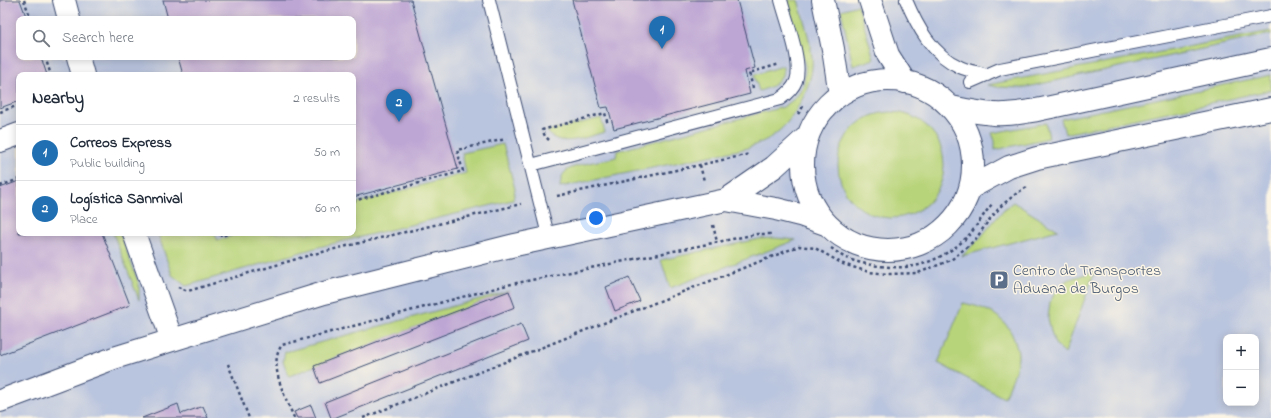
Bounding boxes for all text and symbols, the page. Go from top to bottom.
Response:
search box [16,16,356,60]
pin: 1 [649,16,675,49]
icon: search [30,27,52,49]
text: Search here [62,27,134,49]
text: Nearby [32,86,84,111]
text: 2 results [293,89,340,108]
pin: 2 [386,89,412,122]
text: Correos Express [70,132,172,154]
text: 1 [43,143,47,162]
text: 50 m [314,143,340,162]
text: Public building [70,154,145,173]
text: Logística Sanmival [70,188,183,210]
text: 2 [42,199,48,218]
text: 60 m [315,199,340,218]
your location [586,208,606,228]
text: Place [70,210,98,229]
place label: Centro de Transportes Aduana de Burgos [1013,259,1161,301]
parking icon: Centro de Transportes Aduana de Burgos [988,269,1010,291]
map controls [1223,334,1259,406]
button: + [1223,334,1259,370]
button: − [1223,370,1259,406]

